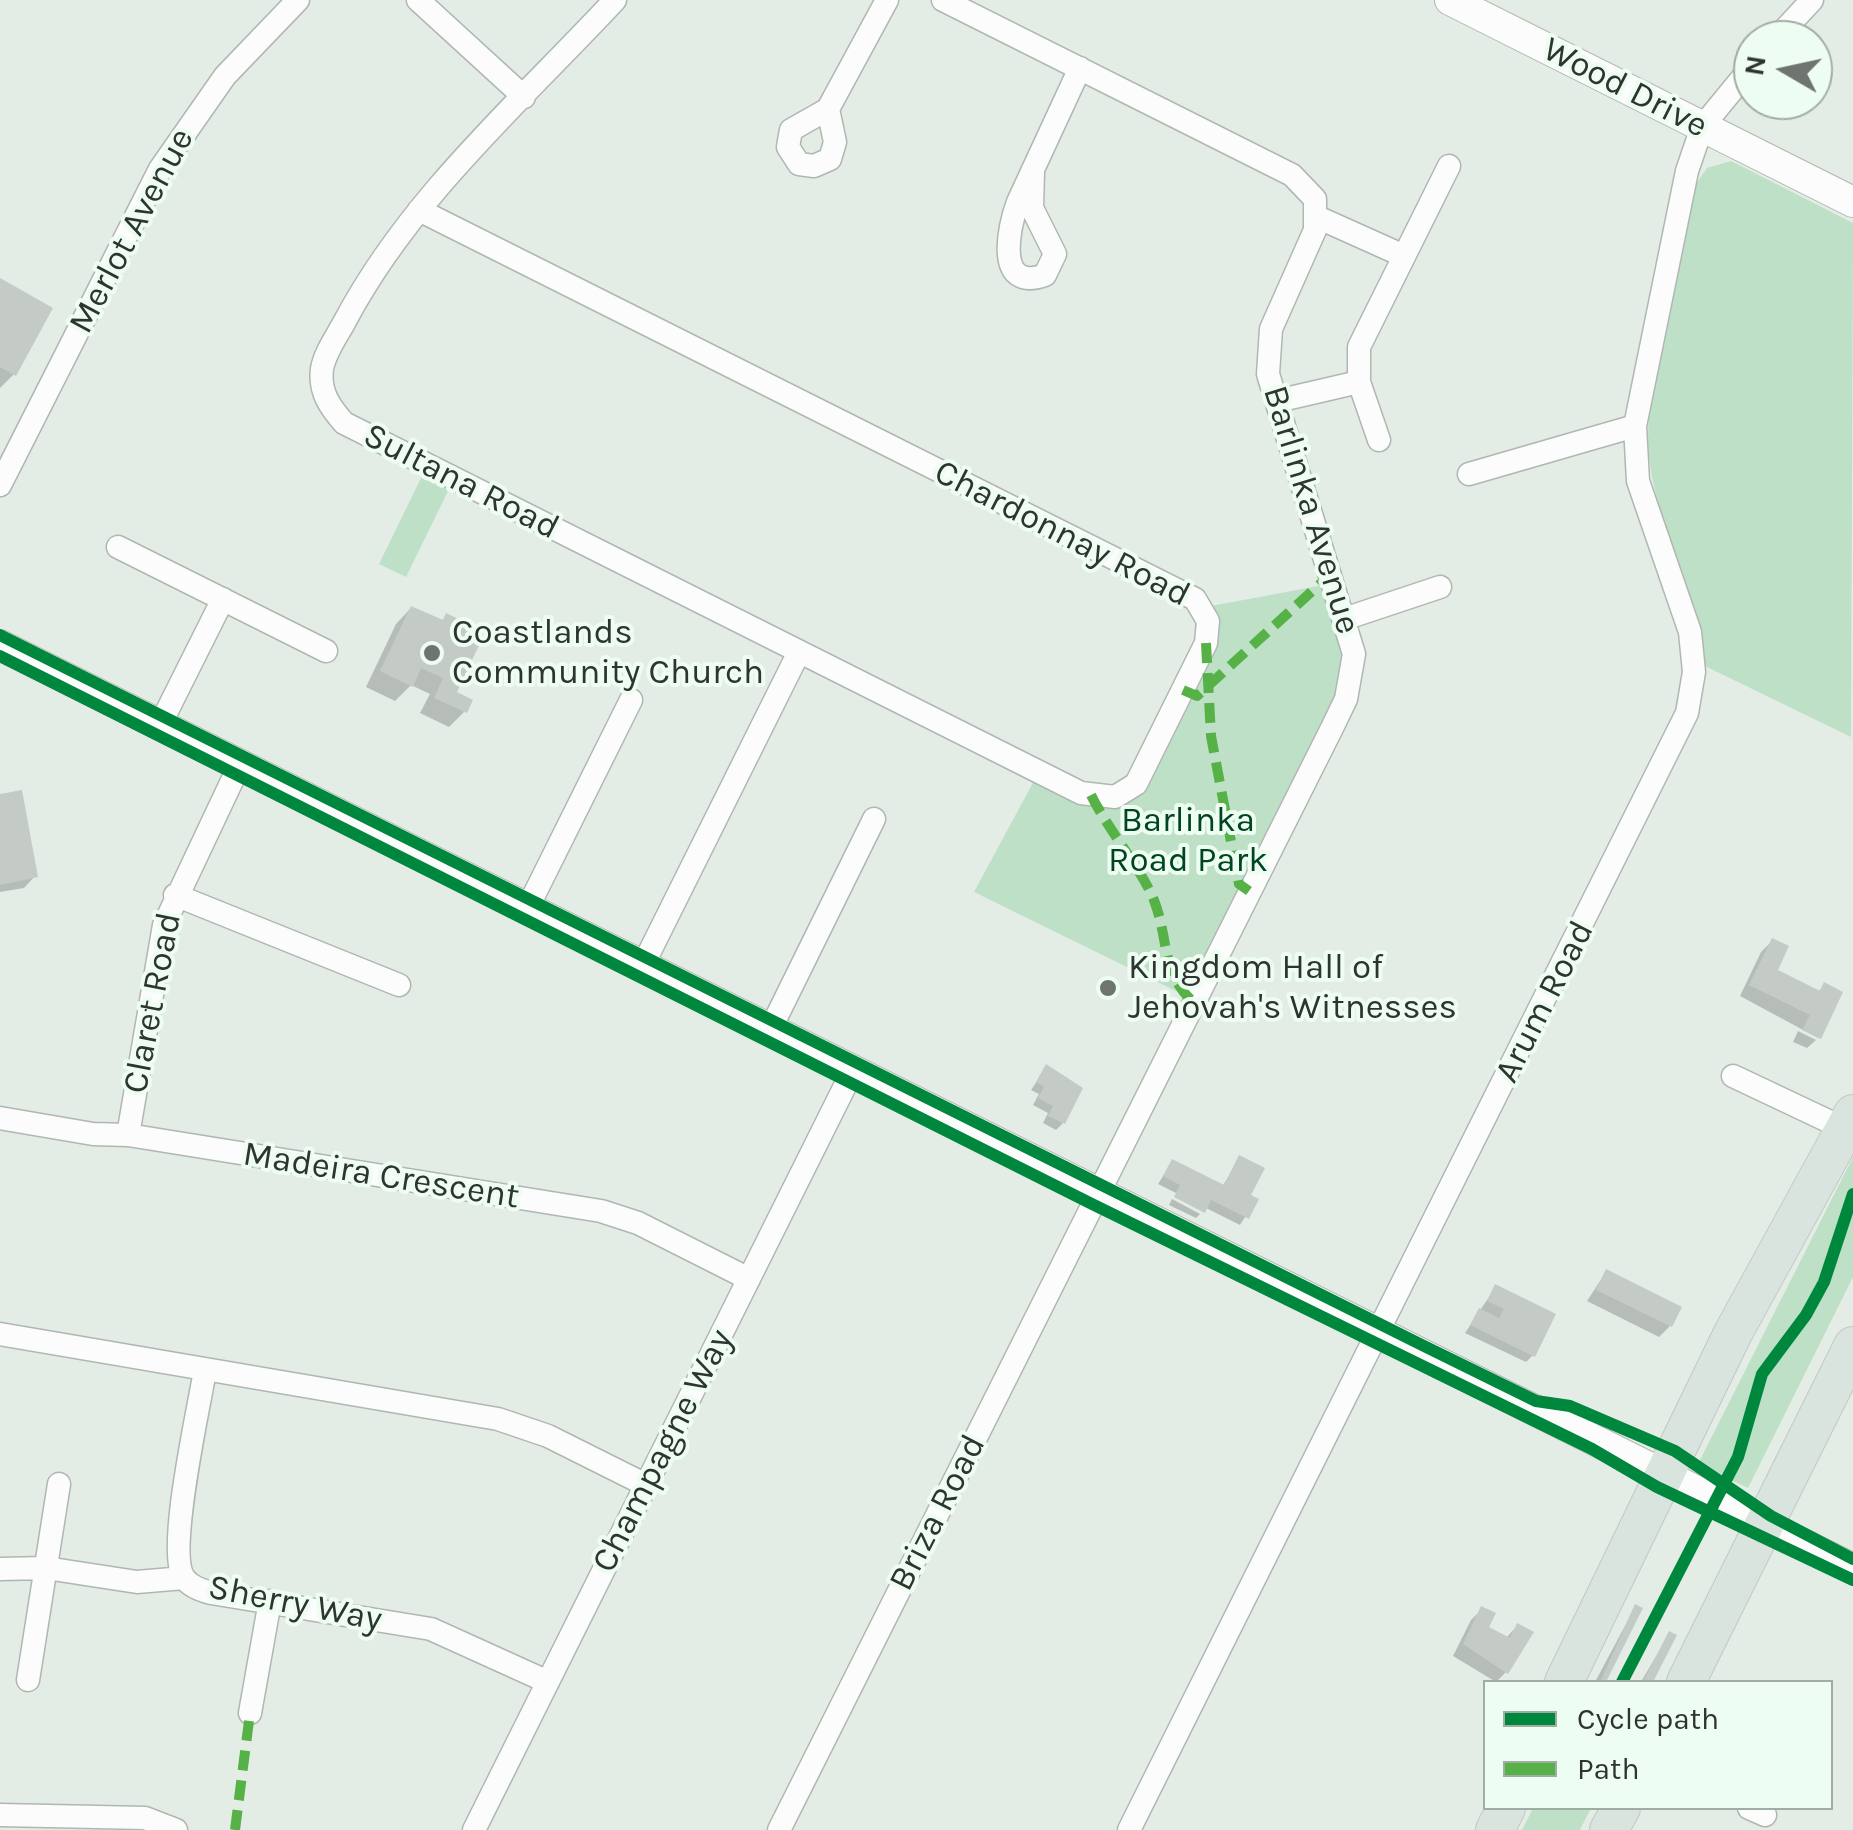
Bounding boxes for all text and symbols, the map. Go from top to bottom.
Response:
north arrow [1733,20,1833,120]
street label: Wood Drive [1536,29,1714,147]
text: N [1737,53,1773,78]
street label: Merlot Avenue [60,121,204,341]
street label: Barlinka Avenue [1253,381,1369,639]
street label: Sultana Road [356,415,566,549]
street label: Chardonnay Road [927,451,1197,617]
place label: Coastlands Community Church [452,612,764,694]
marker: Coastlands Community Church [421,642,443,664]
park label: Barlinka Road Park [1108,800,1268,882]
street label: Claret Road [115,909,191,1097]
street label: Arum Road [1486,914,1604,1090]
place label: Kingdom Hall of Jehovah's Witnesses [1128,947,1457,1029]
marker: Kingdom Hall of Jehovah's Witnesses [1097,977,1119,999]
street label: Madeira Crescent [240,1133,522,1219]
street label: Champagne Way [584,1322,742,1580]
street label: Briza Road [881,1428,995,1598]
street label: Sherry Way [205,1567,385,1641]
legend [1483,1680,1833,1810]
text: Cycle path [1577,1701,1719,1737]
text: Path [1577,1751,1640,1787]

